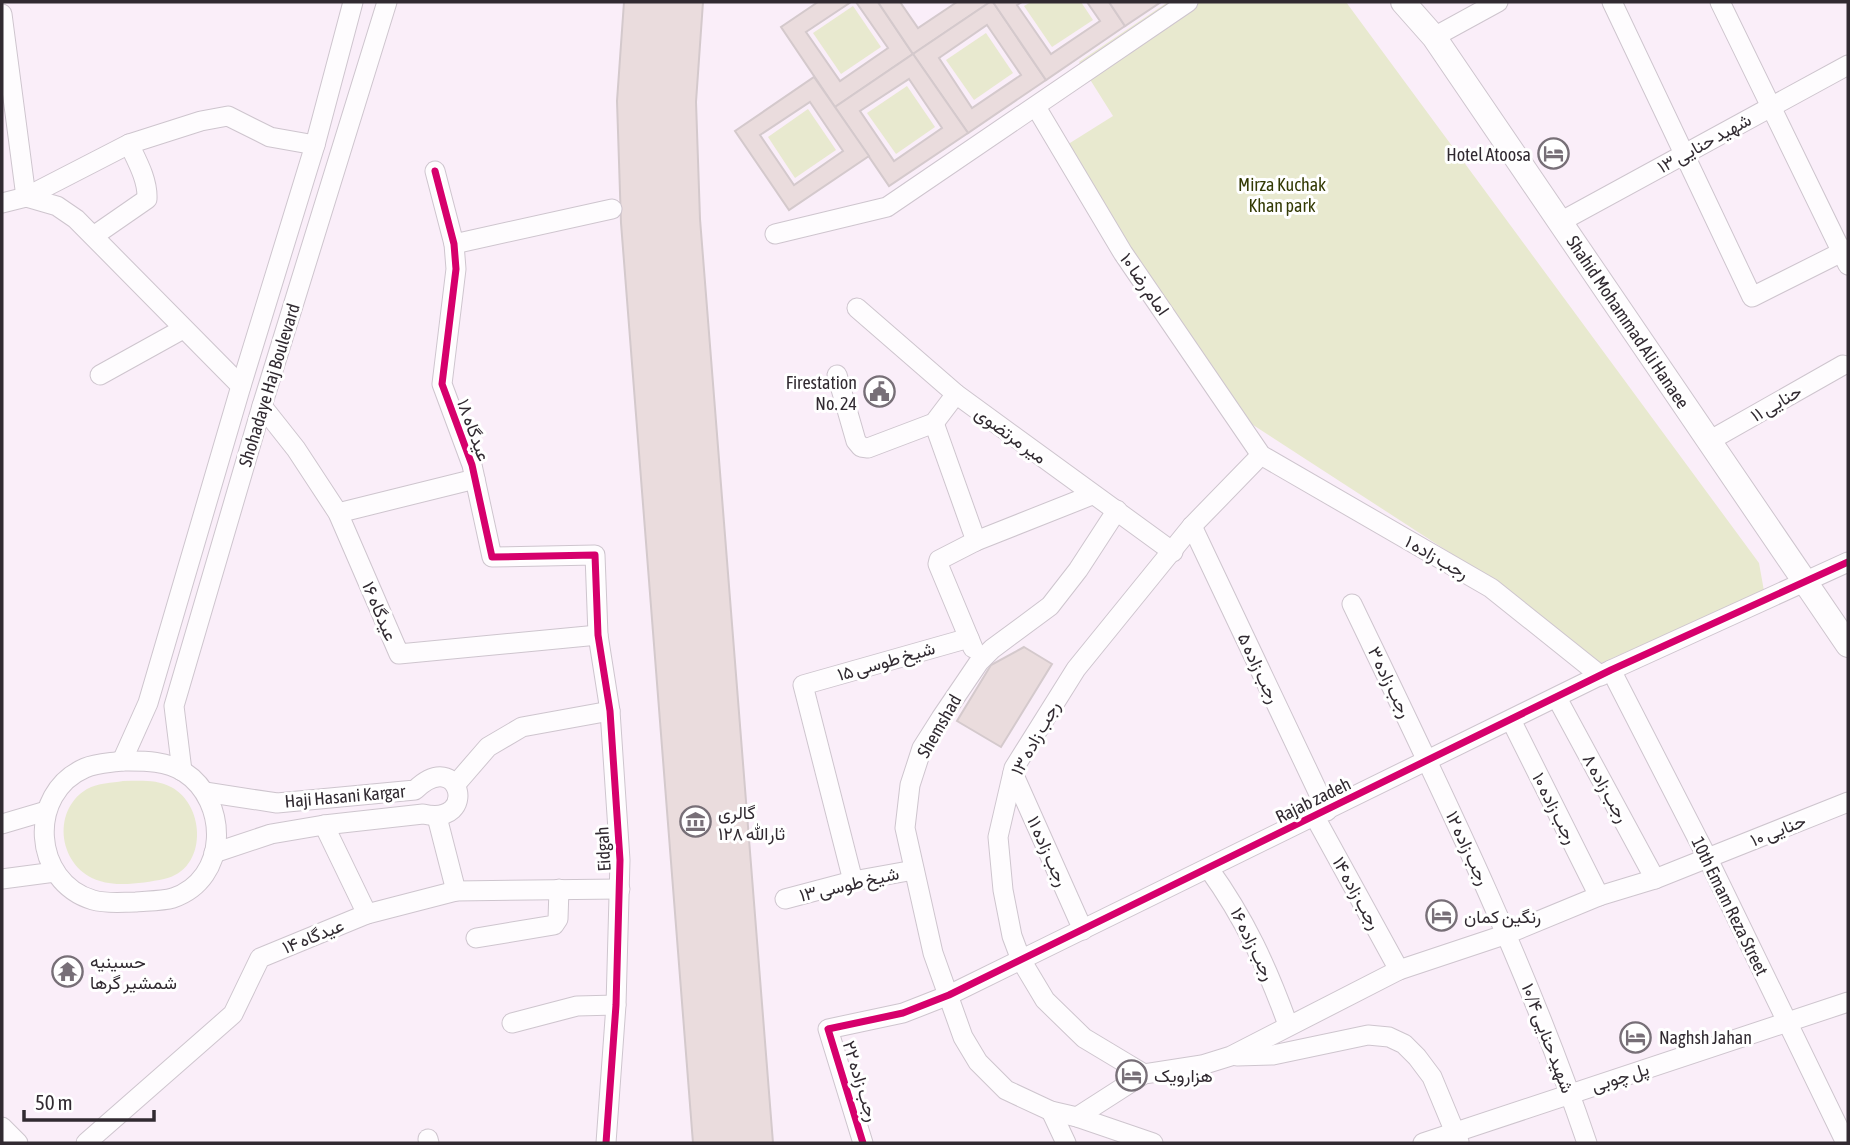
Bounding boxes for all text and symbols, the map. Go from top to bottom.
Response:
street label: شهید حنایی ۱۳ [1653,109,1755,178]
hotel icon: Hotel Atoosa [1537,137,1571,171]
place label: Hotel Atoosa [1446,144,1531,165]
park label: Mirza Kuchak Khan park [1238,174,1326,216]
street label: Shahid Mohammad Ali Hanaee [1562,232,1694,412]
street label: امام رضا ۱۰ [1114,249,1174,320]
street label: Shohadaye Haj Boulevard [234,301,304,469]
place label: Firestation No. 24 [786,372,857,414]
public building icon: Firestation No. 24 [863,375,897,409]
street label: حنایی ۱۱ [1747,380,1806,427]
street label: عیدگاه ۱۸ [453,396,495,464]
street label: میر مرتضوی [971,402,1051,469]
street label: رجب زاده ۱ [1401,530,1472,584]
street label: عیدگاه ۱۶ [358,578,402,644]
street label: رجب زاده ۵ [1233,629,1284,707]
street label: ۱۵ شیخ طوسی [835,637,938,687]
street label: رجب زاده ۳ [1363,643,1416,721]
street label: Shemshad [913,691,965,761]
street label: رجب زاده ۱۳ [1006,697,1065,779]
street label: رجب زاده ۸ [1578,750,1633,826]
street label: رجب زاده ۱۰ [1527,769,1582,848]
street label: Rajab zadeh [1272,773,1354,827]
street label: Haji Hasani Kargar [284,780,407,812]
place label: گالری ثارالله ۱۲۸ [718,802,785,845]
museum icon: گالری ثارالله ۱۲۸ [678,805,712,839]
street label: رجب زاده ۱۲ [1441,808,1494,889]
street label: حنایی ۱۰ [1747,809,1809,851]
street label: رجب زاده ۱۱ [1022,812,1073,890]
street label: Eidgah [591,826,615,872]
street label: 10th Emam Reza Street [1687,833,1773,979]
street label: رجب زاده ۱۴ [1328,853,1386,934]
street label: شیخ طوسی ۱۳ [797,862,901,908]
hotel icon: رنگین کمان [1424,899,1458,933]
street label: رجب زاده ۱۶ [1225,904,1280,984]
place label: رنگین کمان [1464,906,1541,928]
street label: عیدگاه ۱۴ [279,914,347,958]
place label: حسینیه شمشیر گرها [90,951,177,994]
temple icon: حسینیه شمشیر گرها [50,954,84,988]
street label: شهید حنایی ۱۰/۴ [1516,980,1579,1096]
hotel icon: Naghsh Jahan [1619,1020,1653,1054]
place label: Naghsh Jahan [1659,1027,1752,1048]
street label: رجب زاده ۲۲ [838,1038,883,1124]
hotel icon: هزارویک [1114,1058,1148,1092]
street label: پل چوبی [1588,1058,1652,1098]
place label: هزارویک [1154,1065,1213,1087]
scale bar [24,1078,154,1122]
text: 50 m [35,1090,73,1114]

